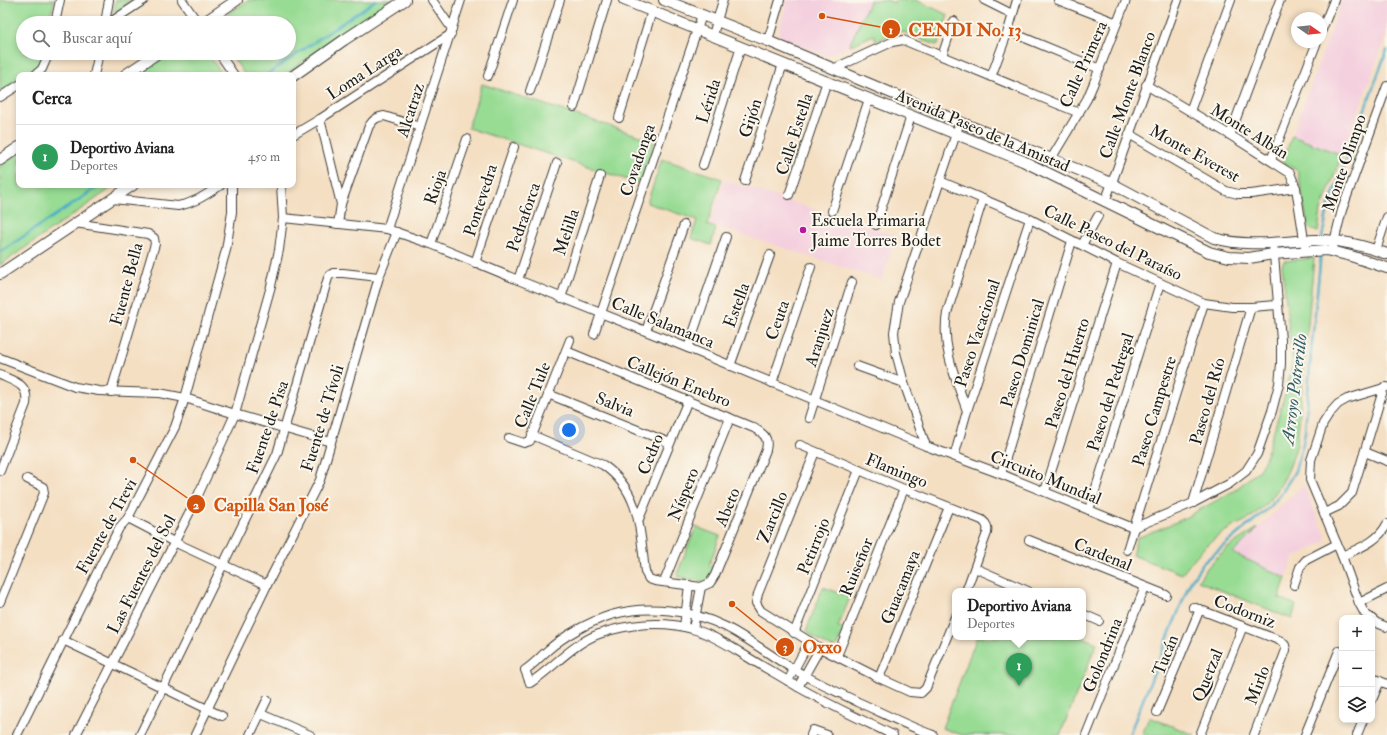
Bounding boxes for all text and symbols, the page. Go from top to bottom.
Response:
north arrow [1291,12,1327,48]
callout: CENDI No. 13 [881,14,1030,44]
search box [16,16,296,60]
street label: Calle Primera [1055,17,1112,111]
text: CENDI No. 13 [909,19,1021,42]
text: 1 [889,23,893,38]
icon: search [30,27,52,49]
text: Buscar aquí [62,29,131,48]
street label: Calle Monte Blanco [1095,29,1160,162]
street label: Loma Larga [323,40,407,104]
street label: Lérida [691,75,726,126]
street label: Alcatraz [392,80,429,141]
street label: Avenida Paseo de la Amistad [892,84,1074,177]
text: Cerca [32,88,72,109]
street label: Calle Estella [771,89,818,178]
street label: Gijón [734,96,767,140]
street label: Monte Albán [1207,99,1293,164]
street label: Monte Olimpo [1318,112,1372,215]
street label: Covadonga [615,120,660,199]
street label: Monte Everest [1146,120,1244,187]
text: Deportivo Aviana [70,139,174,158]
text: 1 [43,149,47,165]
text: 450 m [248,149,280,165]
text: Deportes [70,158,118,174]
street label: Pontevedra [459,160,502,239]
street label: Rioja [420,166,452,207]
street label: Pedraforca [502,179,545,255]
street label: Calle Paseo del Paraíso [1040,200,1186,285]
street label: Melilla [549,205,584,258]
place label: Escuela Primaria Jaime Torres Bodet [810,210,941,252]
marker: Escuela Primaria Jaime Torres Bodet [798,225,808,235]
street label: Fuente Bella [105,239,148,328]
street label: Paseo Vacacional [950,276,1005,390]
street label: Estella [719,279,755,331]
street label: Calle Salamanca [608,292,718,353]
street label: Paseo Dominical [996,296,1049,410]
street label: Ceuta [761,297,794,343]
street label: Aranjuez [800,305,839,370]
street label: Paseo del Huerto [1041,315,1094,431]
street label: Paseo del Pedregal [1082,330,1139,454]
water label: Arroyo Potrerillo [1276,332,1313,448]
street label: Callejón Enebro [624,351,734,412]
street label: Paseo Campestre [1128,353,1182,469]
street label: Paseo del Río [1185,355,1230,447]
street label: Calle Tule [510,359,555,431]
street label: Fuente de Tívoli [296,362,349,474]
street label: Fuente de Pisa [242,377,294,477]
street label: Salvia [593,387,638,422]
your location [559,420,579,440]
street label: Cedro [633,431,668,478]
street label: Circuito Mundial [987,446,1105,510]
street label: Flamingo [863,449,931,492]
street label: Níspero [663,465,704,524]
street label: Fuente de Trevi [72,474,142,578]
street label: Abeto [710,485,745,531]
street label: Zarcillo [753,488,792,546]
callout: Capilla San José [186,489,336,519]
text: Capilla San José [214,494,329,517]
text: 2 [193,498,199,513]
street label: Las Fuentes del Sol [102,511,181,637]
street label: Petirrojo [793,515,834,578]
street label: Cardenal [1071,533,1136,576]
street label: Ruiseñor [835,534,878,600]
street label: Guacamaya [876,546,926,628]
popup [952,588,1086,640]
street label: Codorniz [1211,590,1279,633]
text: Deportivo Aviana [967,597,1071,616]
street label: Golondrina [1078,614,1127,696]
map controls [1339,615,1375,723]
button: + [1339,615,1375,651]
text: Deportes [967,616,1015,632]
street label: Tucán [1148,631,1183,679]
callout: Oxxo [775,632,850,662]
text: Oxxo [802,636,842,659]
text: 3 [783,640,788,655]
street label: Quetzal [1187,645,1228,705]
button: − [1339,651,1375,687]
pin: 1 [1006,653,1032,686]
street label: Mirlo [1241,663,1274,707]
button: layers [1339,687,1375,723]

